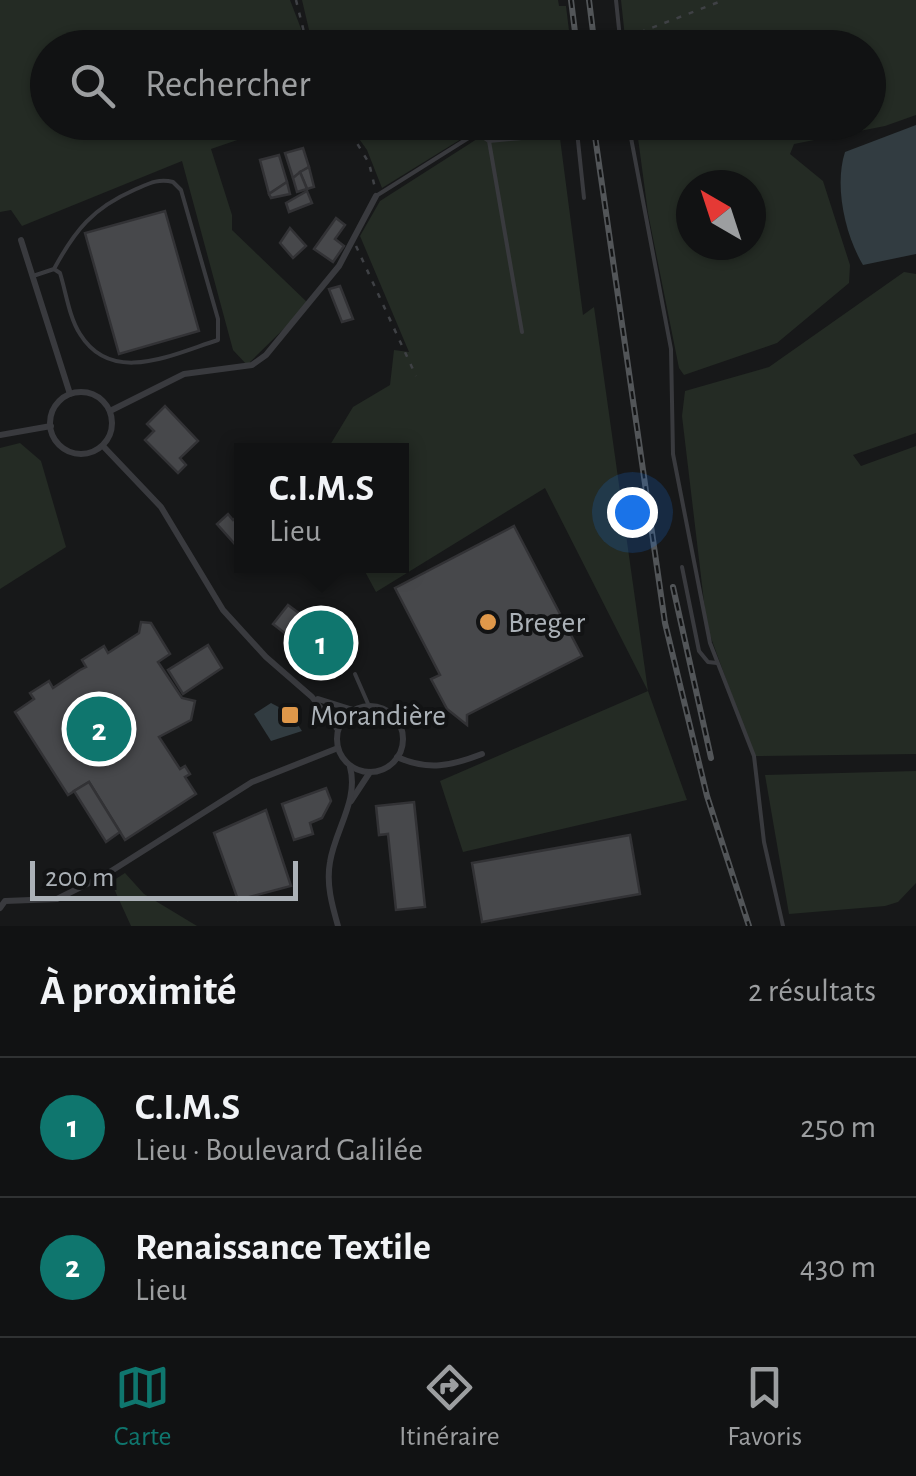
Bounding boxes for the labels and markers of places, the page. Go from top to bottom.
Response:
pin: 1 [288,606,354,680]
place label: Breger [508,608,585,638]
marker: Breger [477,611,499,633]
pin: 2 [66,692,132,766]
place label: Morandière [310,701,446,731]
marker: Morandière [279,704,301,726]

